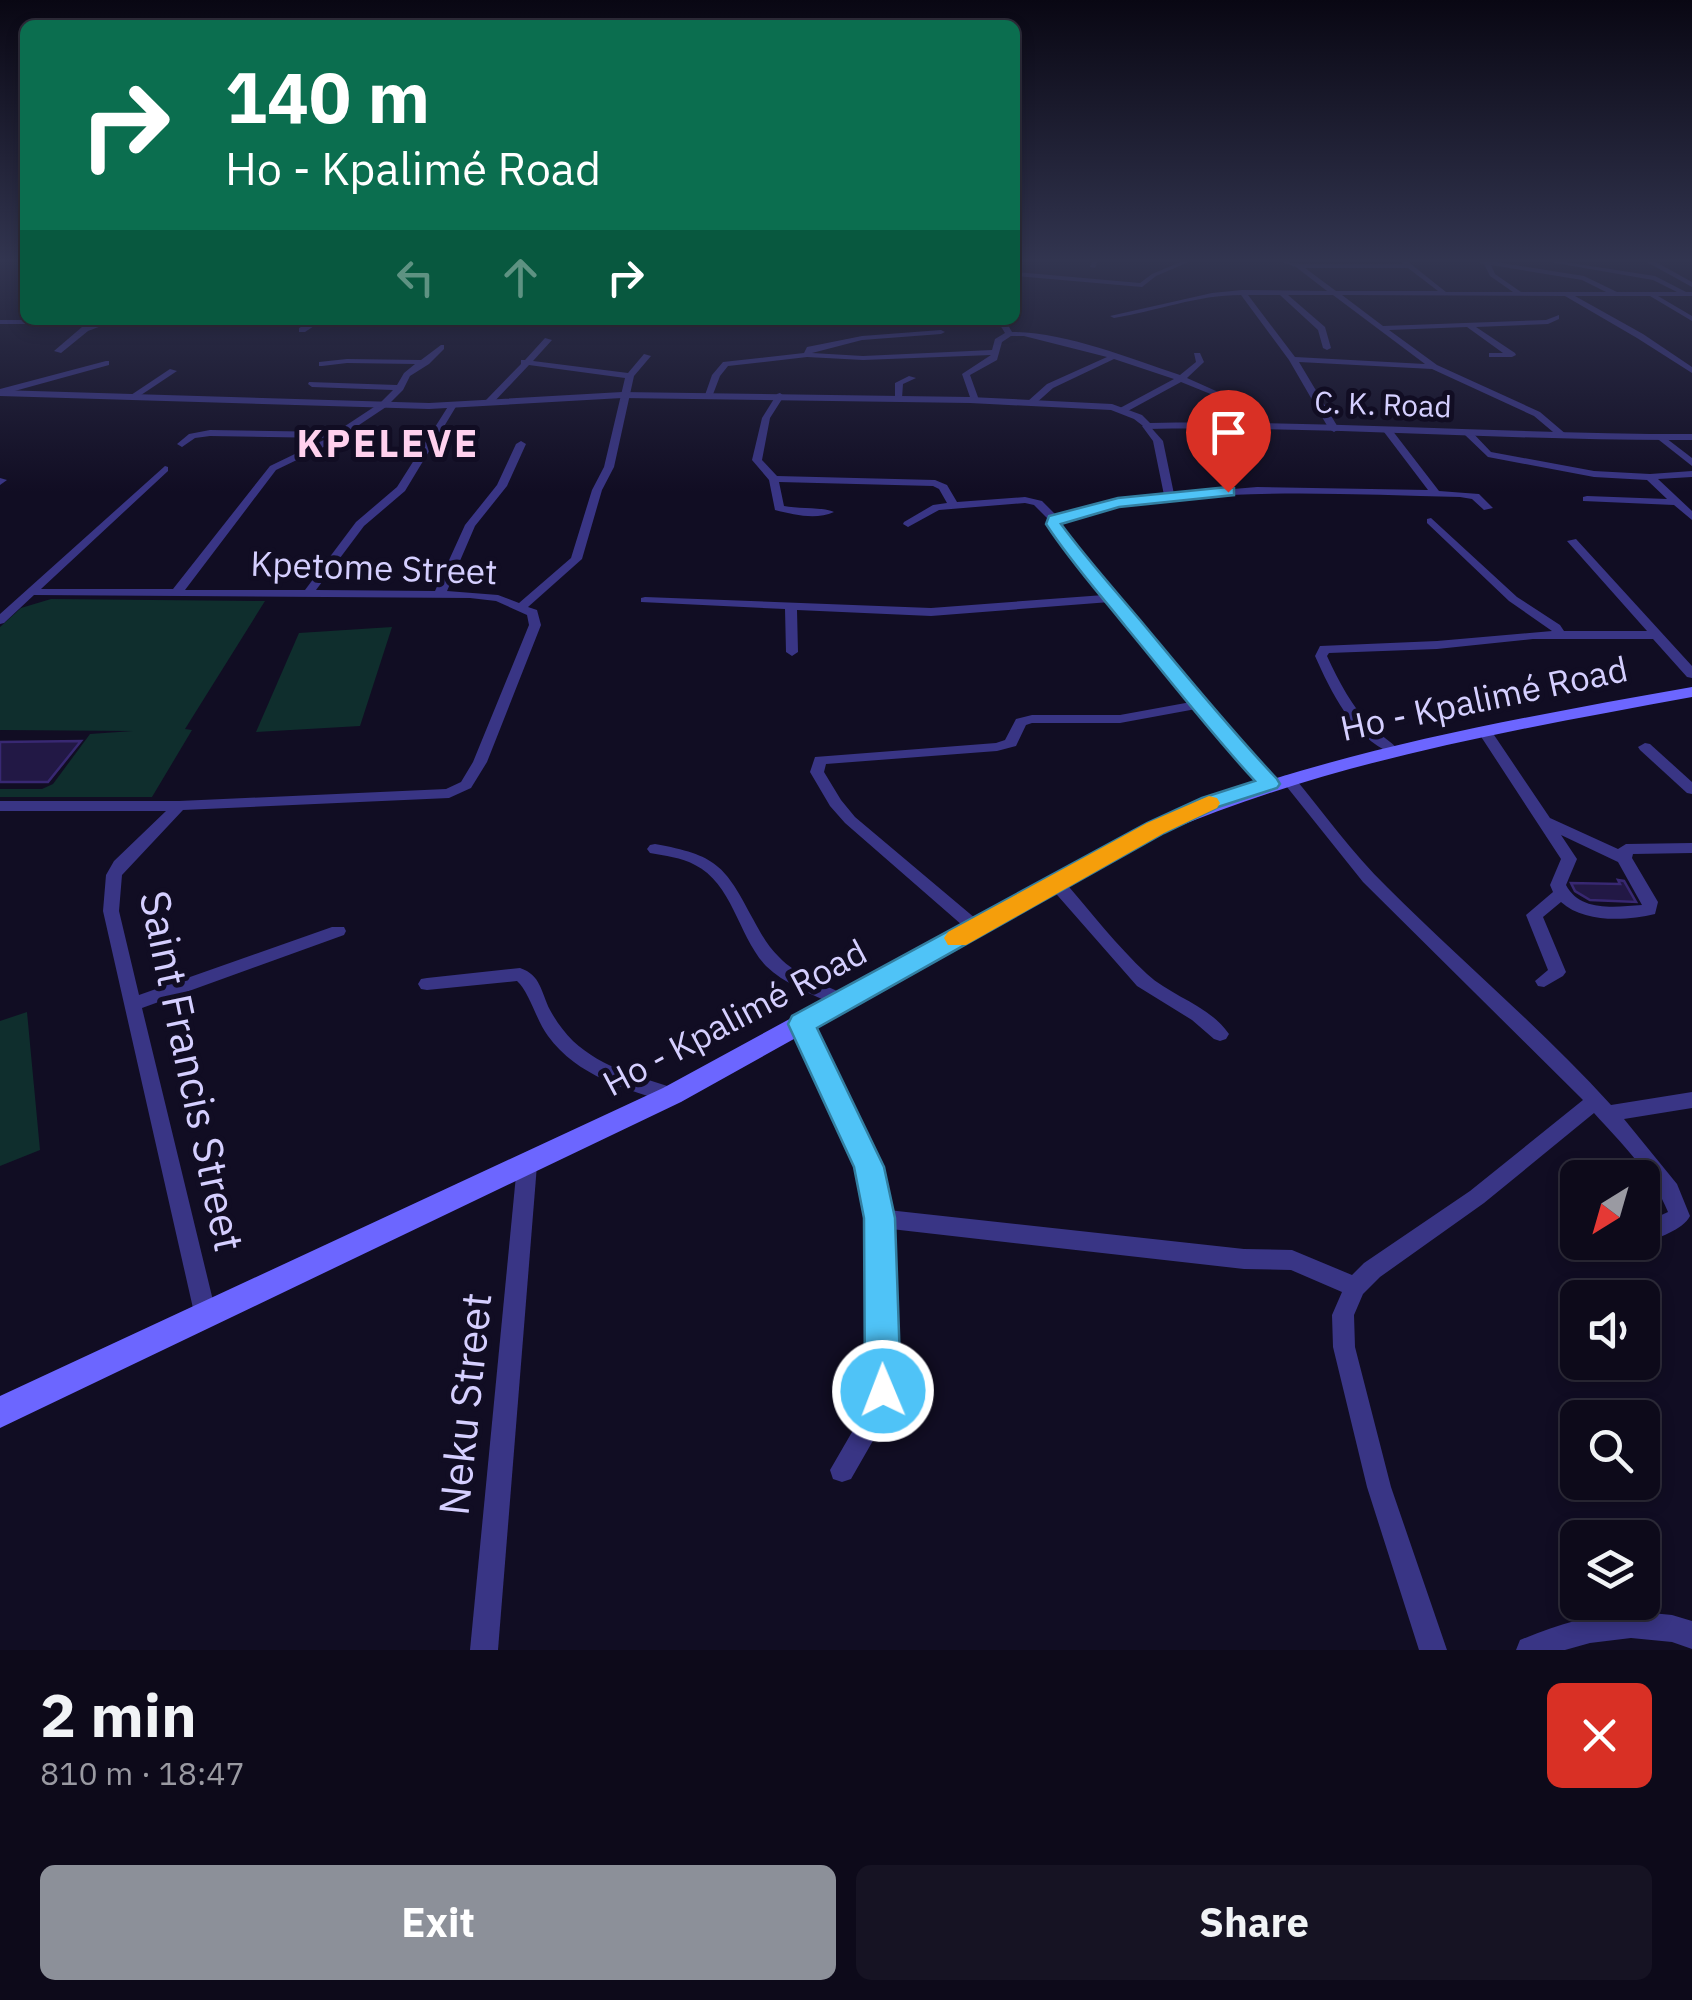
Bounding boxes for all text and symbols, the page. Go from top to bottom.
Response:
text: 140 m [225,51,430,142]
icon: right [60,60,190,190]
text: Ho - Kpalimé Road [225,139,601,197]
icon: left [388,250,443,305]
icon: ahead [493,250,548,305]
icon: right [598,250,653,305]
street label: C. K. Road [1314,382,1452,425]
pin [1186,390,1271,493]
icon: arrive [1201,405,1256,460]
district label: KPELEVE [297,418,479,467]
street label: Kpetome Street [250,540,498,594]
street label: Ho - Kpalimé Road [1336,645,1632,751]
street label: Saint Francis Street [127,886,258,1256]
street label: Ho - Kpalimé Road [595,928,874,1106]
north arrow [1560,1160,1660,1260]
map controls [1560,1160,1660,1620]
button: sound [1560,1280,1660,1380]
street label: Neku Street [425,1290,504,1518]
position arrow [831,1339,935,1443]
button: search [1560,1400,1660,1500]
button: layers [1560,1520,1660,1620]
text: 2 min [40,1675,197,1754]
button: close [1547,1683,1652,1788]
text: 810 m · 18:47 [40,1752,245,1794]
button: Exit [40,1865,836,1980]
button: Share [856,1865,1652,1980]

